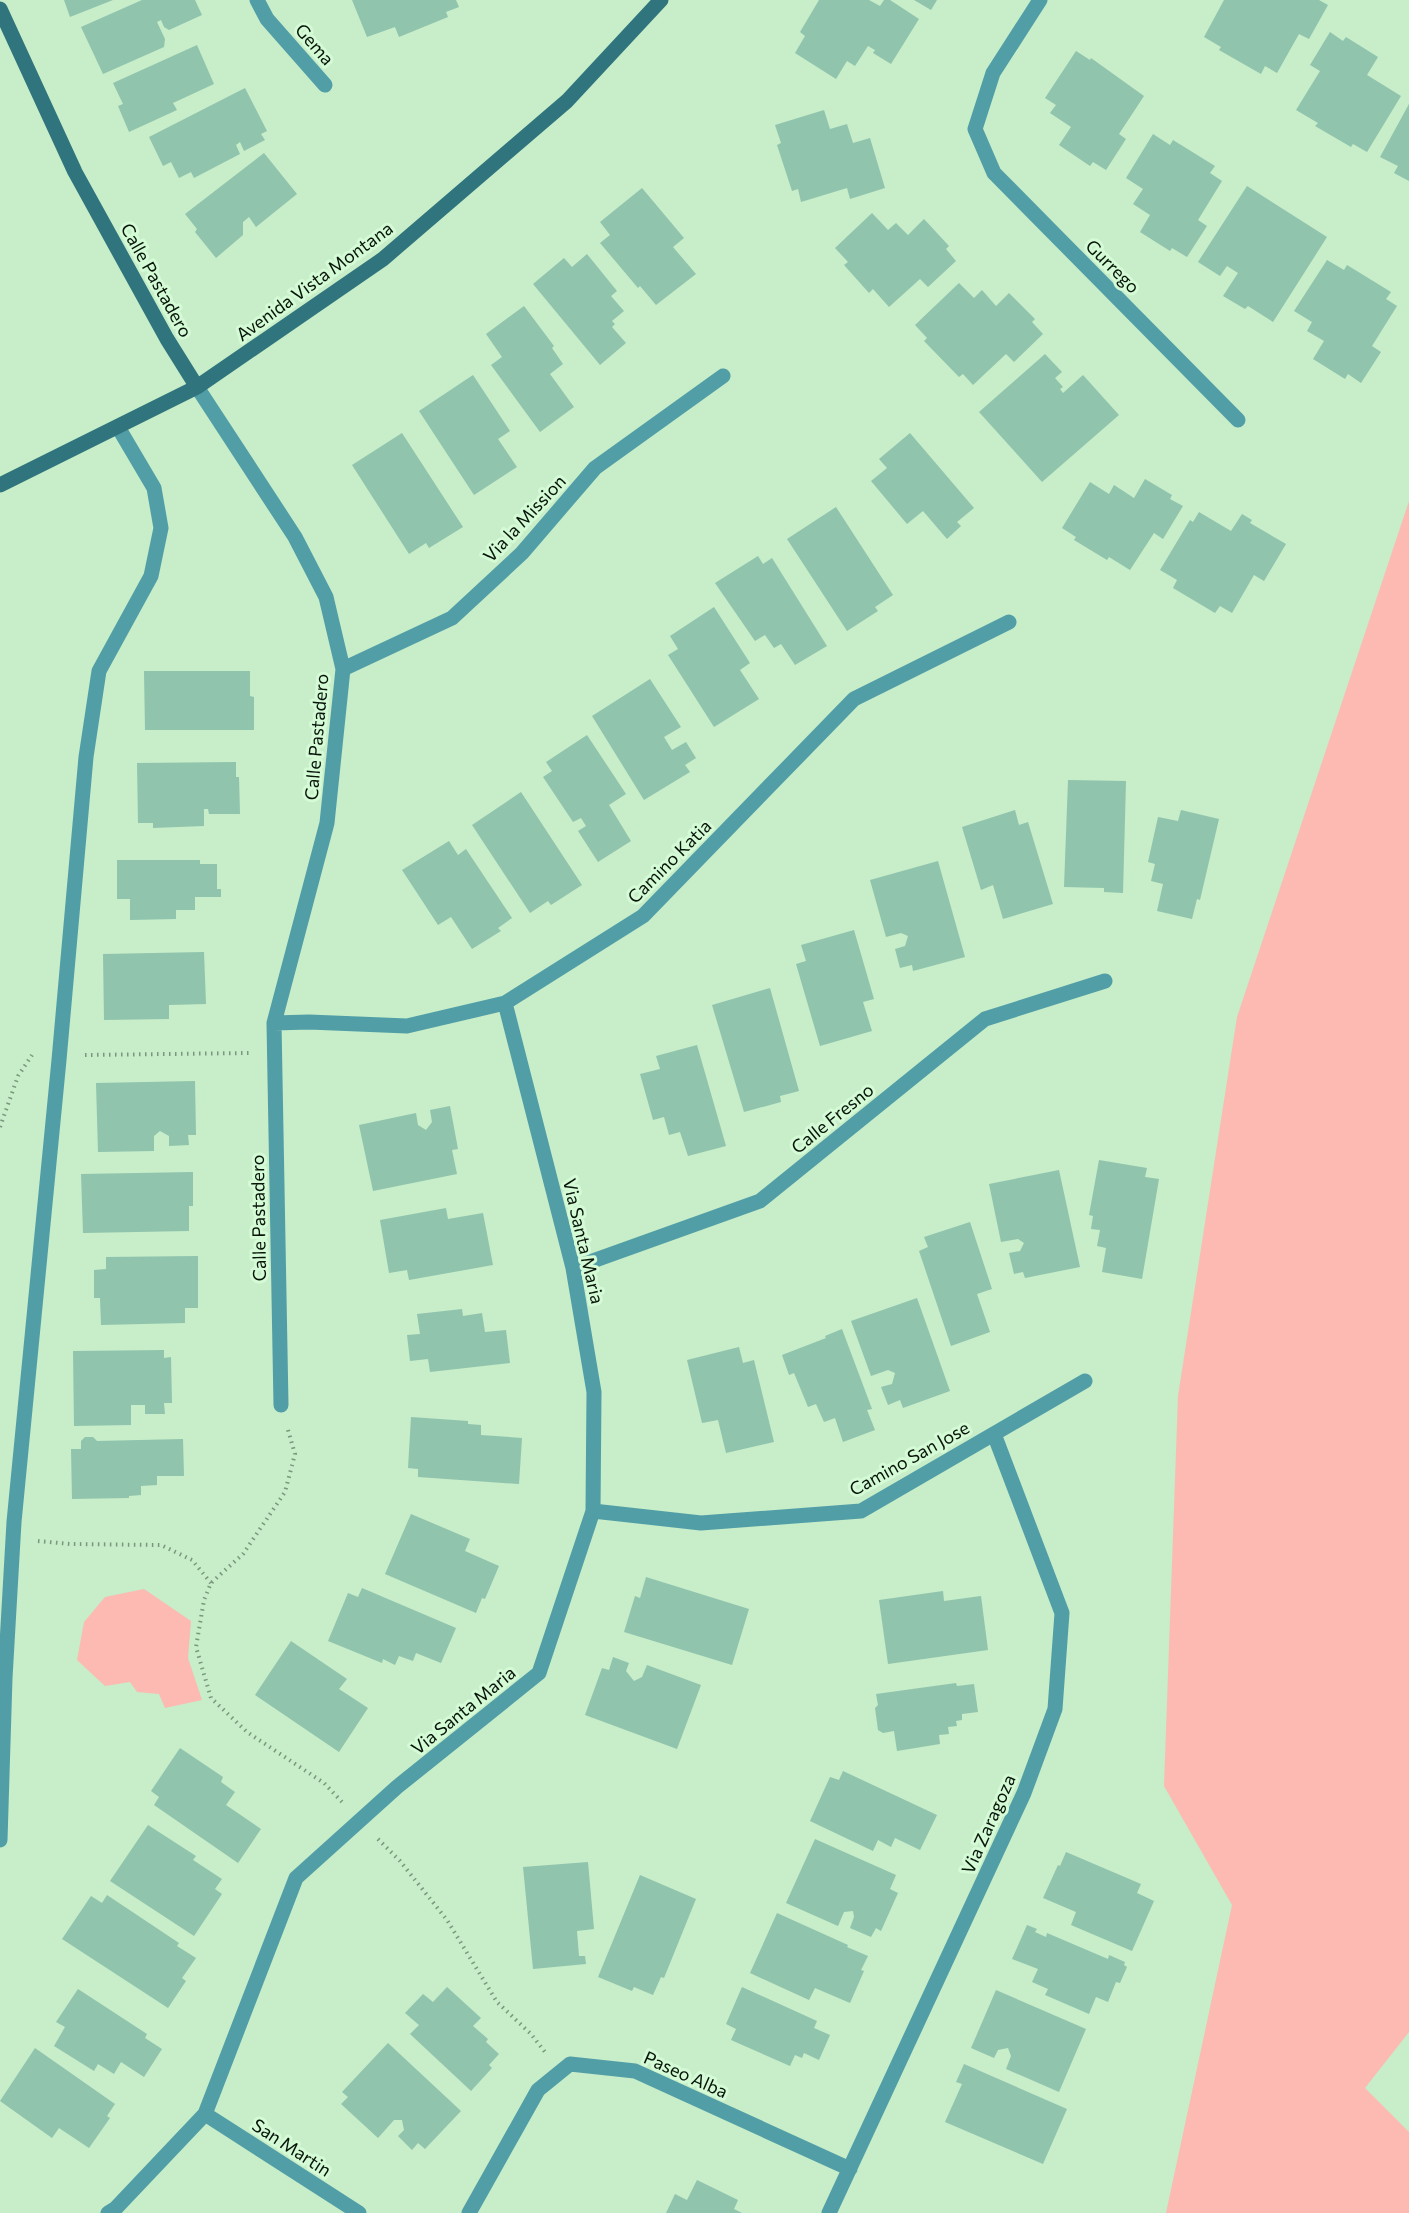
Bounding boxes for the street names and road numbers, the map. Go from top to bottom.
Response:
street label: Gema [291,19,339,69]
street label: Avenida Vista Montana [231,217,397,345]
street label: Calle Pastadero [117,219,197,341]
street label: Gurrego [1081,234,1145,298]
street label: Via la Mission [478,470,570,566]
street label: Calle Pastadero [300,673,332,801]
street label: Camino Katia [623,815,715,907]
street label: Calle Fresno [786,1078,878,1158]
street label: Calle Pastadero [246,1154,270,1282]
street label: Via Santa Maria [559,1176,609,1306]
street label: Camino San Jose [845,1416,973,1500]
street label: Via Santa Maria [406,1661,520,1759]
street label: Via Zaragoza [956,1771,1020,1877]
street label: Paseo Alba [641,2046,731,2102]
street label: San Martin [248,2113,336,2181]

